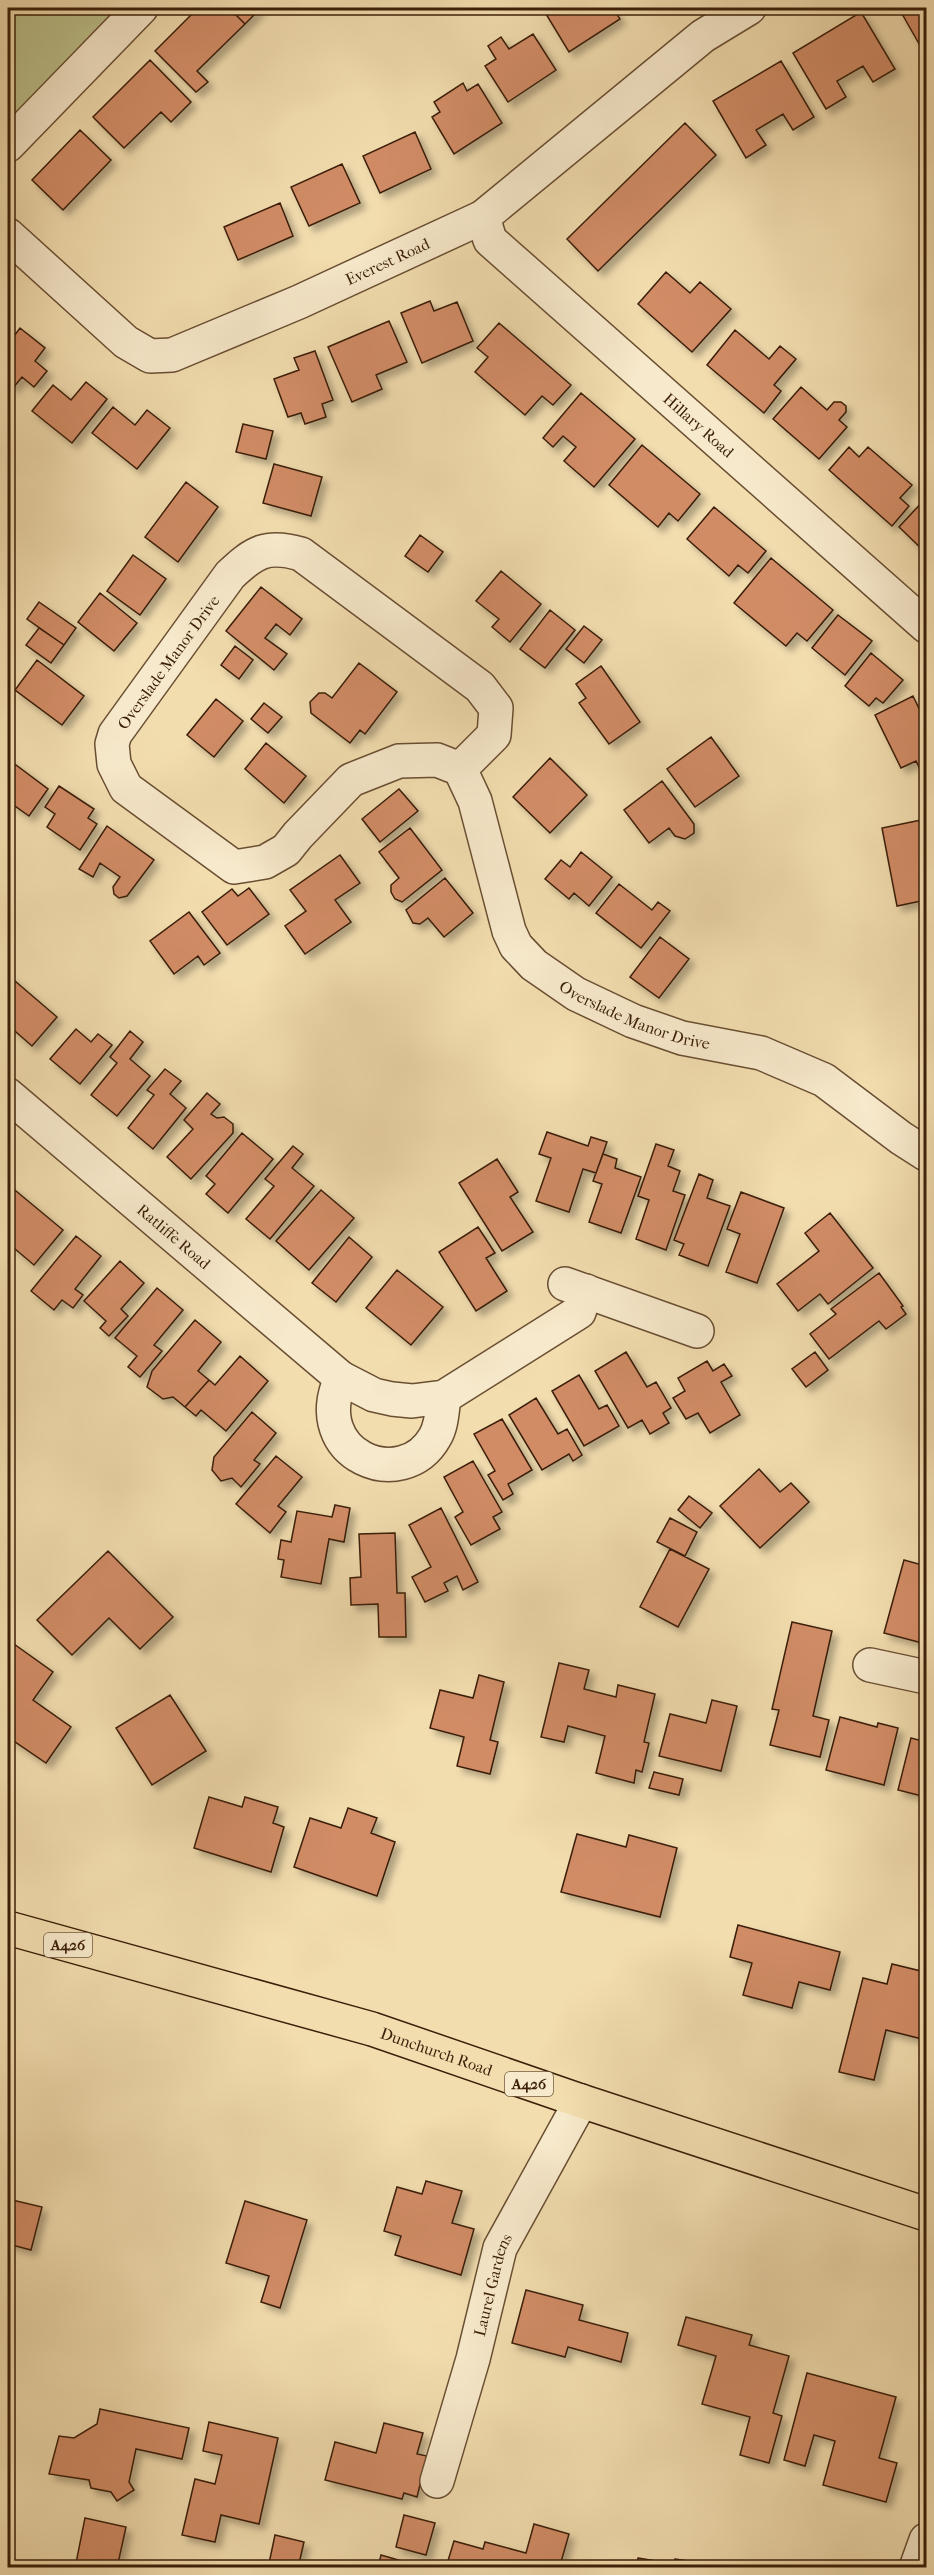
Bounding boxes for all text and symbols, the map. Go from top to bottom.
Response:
street label: Everest Road [342,234,433,289]
street label: Hillary Road [659,389,738,462]
street label: Overslade Manor Drive [113,591,224,733]
street label: Overslade Manor Drive [555,976,712,1053]
street label: Ratliffe Road [133,1200,215,1273]
road number: A426 [44,1933,92,1957]
street label: Dunchurch Road [378,2024,495,2080]
road number: A426 [505,2072,553,2096]
street label: Laurel Gardens [470,2230,516,2338]

